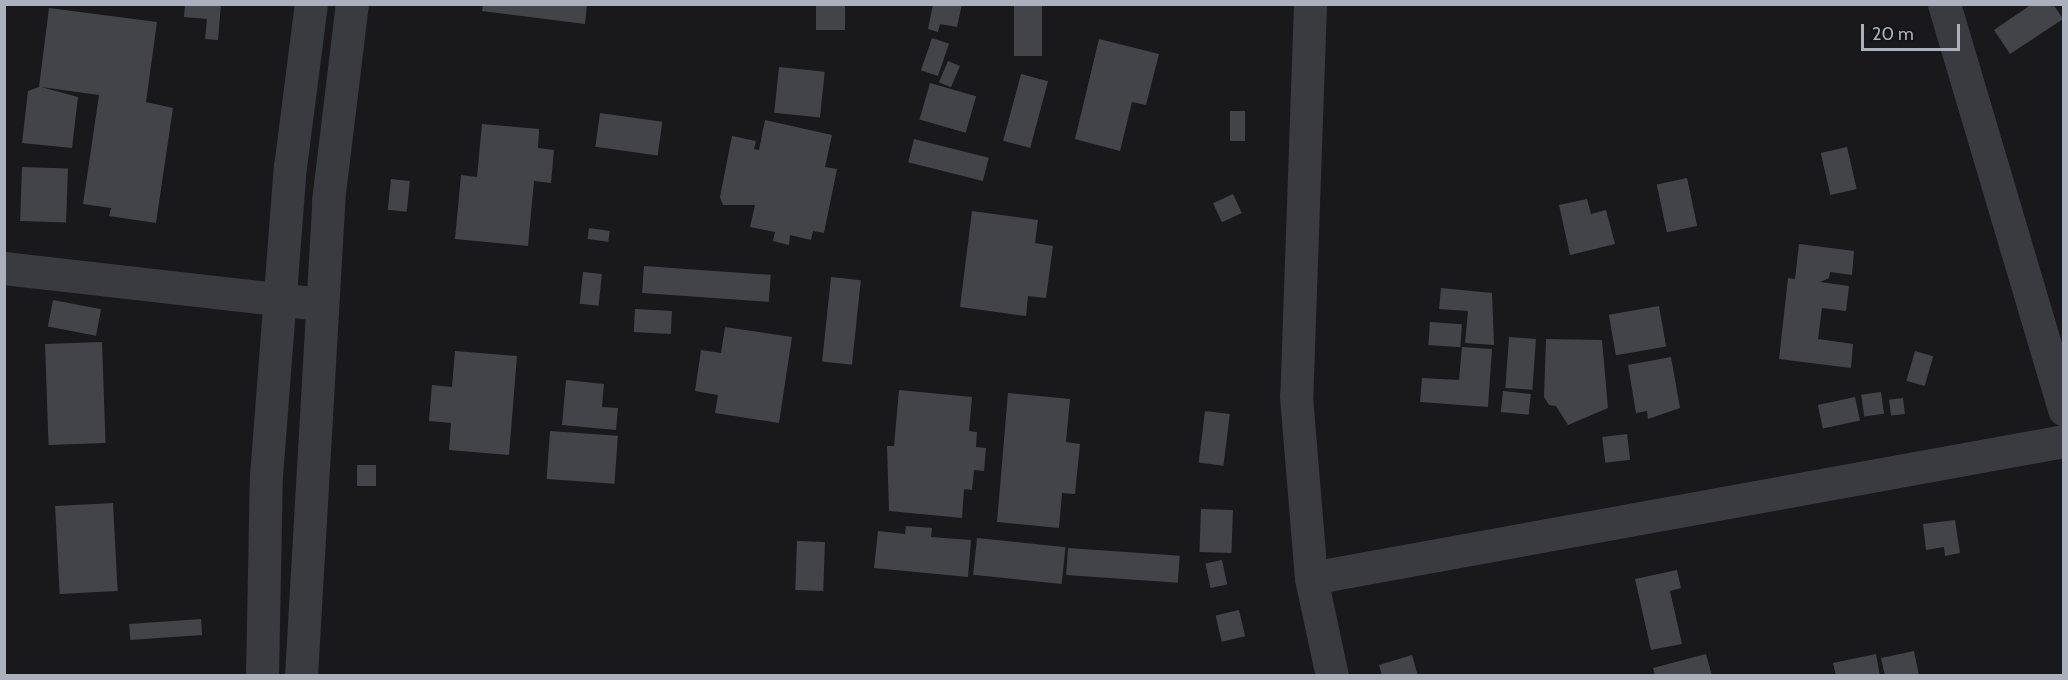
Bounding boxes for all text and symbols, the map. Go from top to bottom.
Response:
scale bar [1864,12,1963,50]
text: 20 m [1872,23,1914,45]

